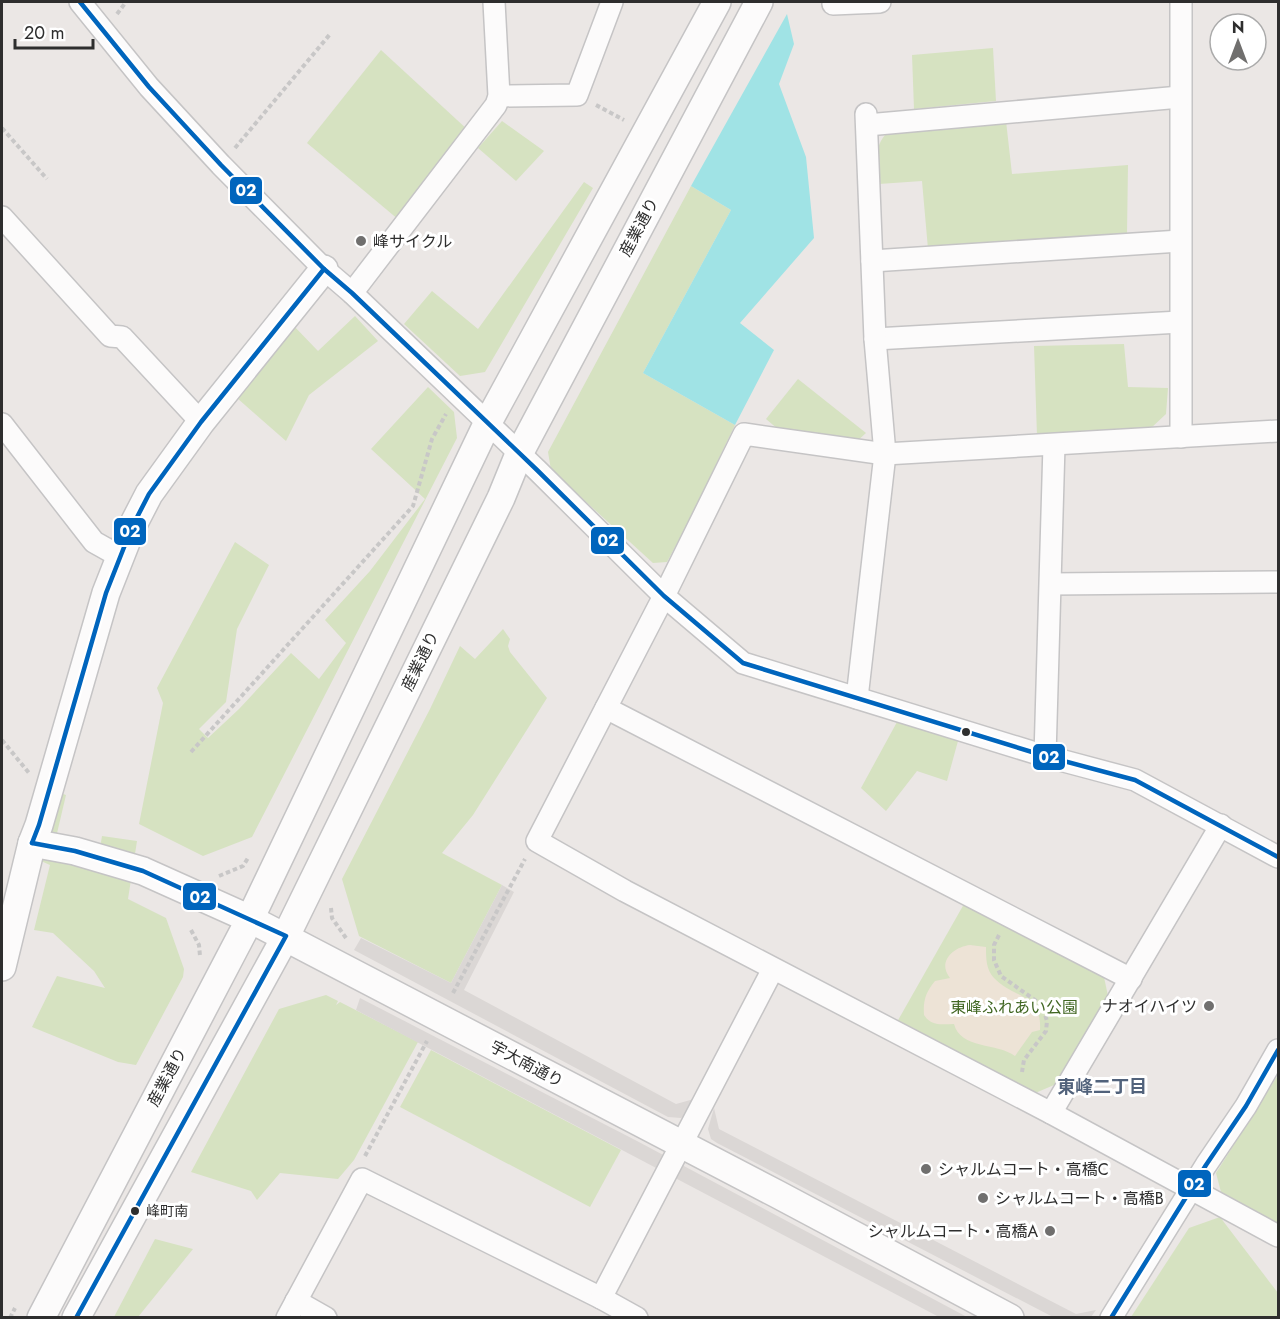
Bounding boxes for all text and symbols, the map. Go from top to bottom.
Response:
scale bar [15,12,93,50]
north arrow [1208,12,1268,72]
text: N [1232,16,1244,39]
text: 20 m [24,20,64,46]
line badge: 02 [229,176,263,205]
text: 02 [235,179,257,202]
street label: 産業通り [614,193,664,261]
place label: 峰サイクル [373,230,452,253]
marker: 峰サイクル [354,234,368,248]
line badge: 02 [113,517,147,546]
text: 02 [119,520,141,543]
line badge: 02 [590,526,625,555]
text: 02 [597,529,619,552]
street label: 産業通り [396,627,444,695]
unlabelled marker [960,726,972,738]
line badge: 02 [1032,743,1066,771]
text: 02 [1038,746,1060,769]
line badge: 02 [182,882,217,911]
text: 02 [189,886,211,909]
place label: ナオイハイツ [1102,995,1197,1018]
park label: 東峰ふれあい公園 [950,996,1078,1019]
marker: ナオイハイツ [1202,999,1216,1013]
street label: 宇大南通り [486,1035,568,1093]
street label: 産業通り [142,1043,192,1111]
district label: 東峰二丁目 [1057,1074,1147,1100]
place label: シャルムコート・高橋C [938,1158,1109,1181]
marker: シャルムコート・高橋C [919,1162,933,1176]
line badge: 02 [1177,1169,1212,1198]
text: 02 [1183,1173,1205,1196]
place label: シャルムコート・高橋B [995,1187,1164,1210]
marker: シャルムコート・高橋B [976,1191,990,1205]
place label: 峰町南 [146,1201,188,1221]
marker: 峰町南 [129,1205,141,1217]
place label: シャルムコート・高橋A [868,1220,1038,1243]
marker: シャルムコート・高橋A [1043,1224,1057,1238]

